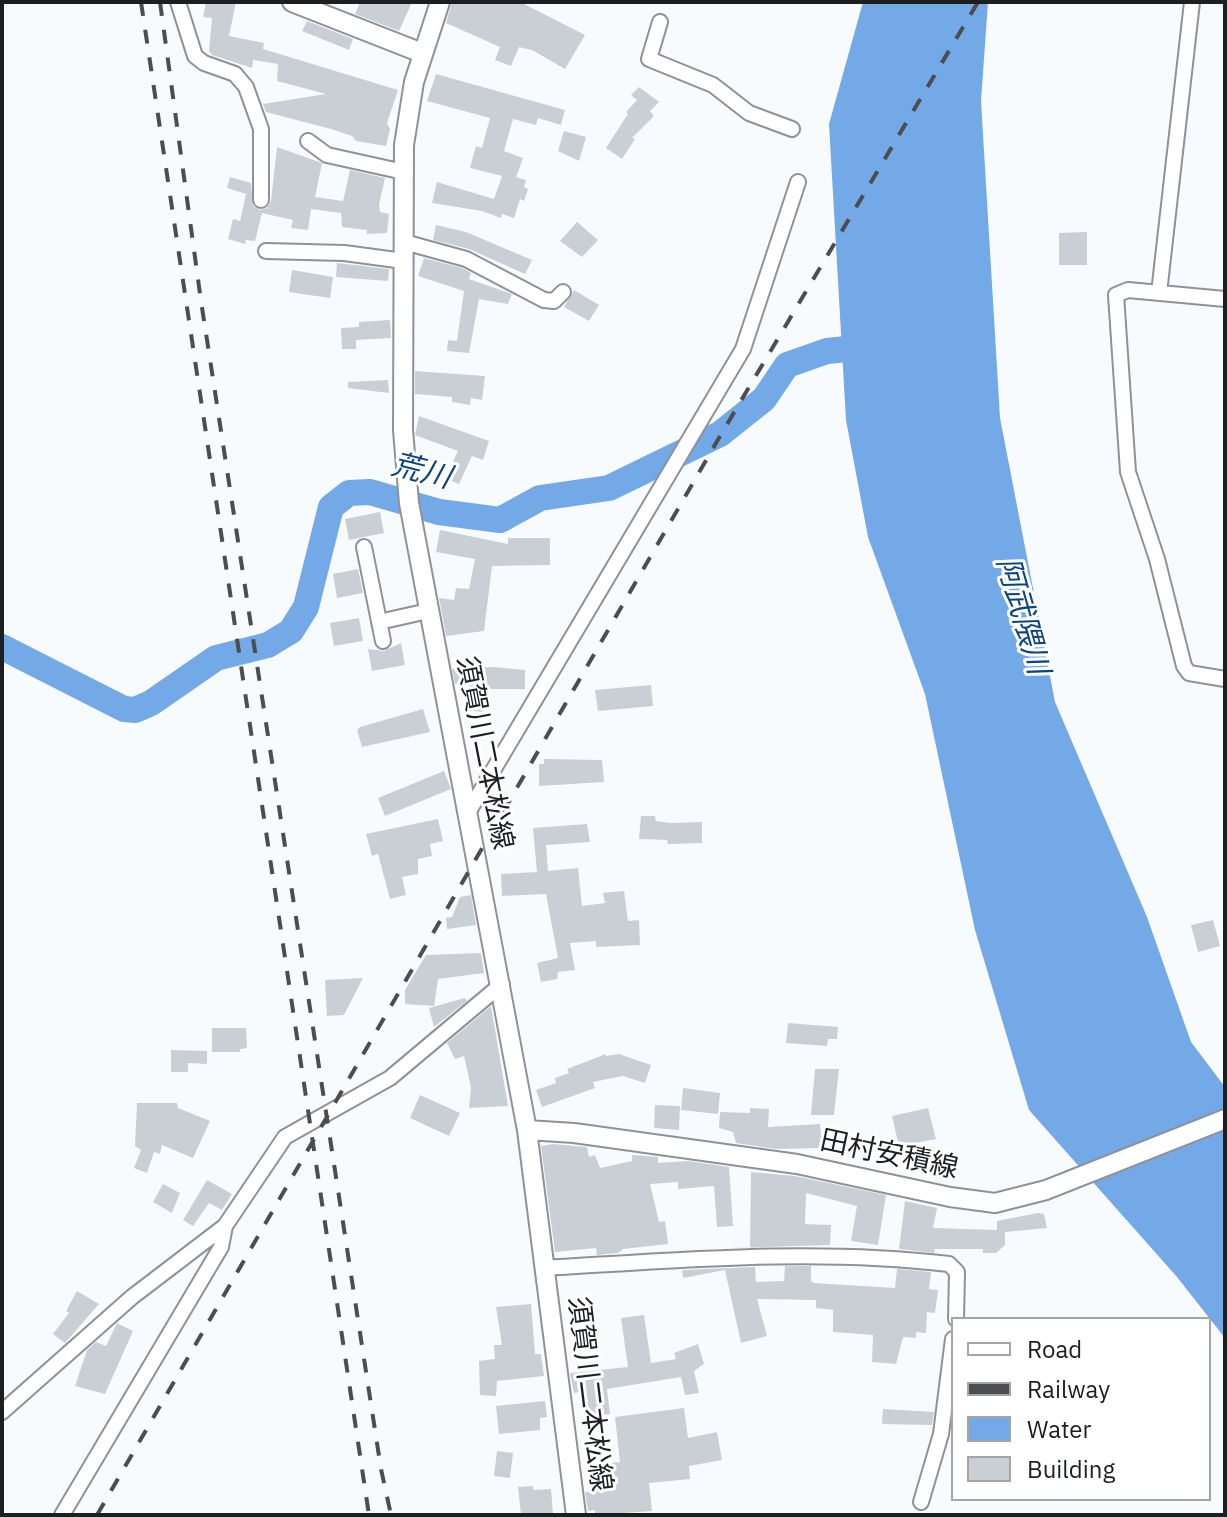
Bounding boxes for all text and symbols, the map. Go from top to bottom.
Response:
water label: 荒川 [388,447,454,497]
water label: 阿武隈川 [988,553,1056,679]
street label: 須賀川二本松線 [449,654,519,852]
street label: 田村安積線 [817,1124,961,1186]
street label: 須賀川二本松線 [560,1295,618,1493]
legend [951,1317,1211,1501]
text: Road [1027,1333,1082,1365]
text: Railway [1027,1373,1110,1405]
text: Water [1027,1413,1091,1445]
text: Building [1027,1453,1115,1485]

